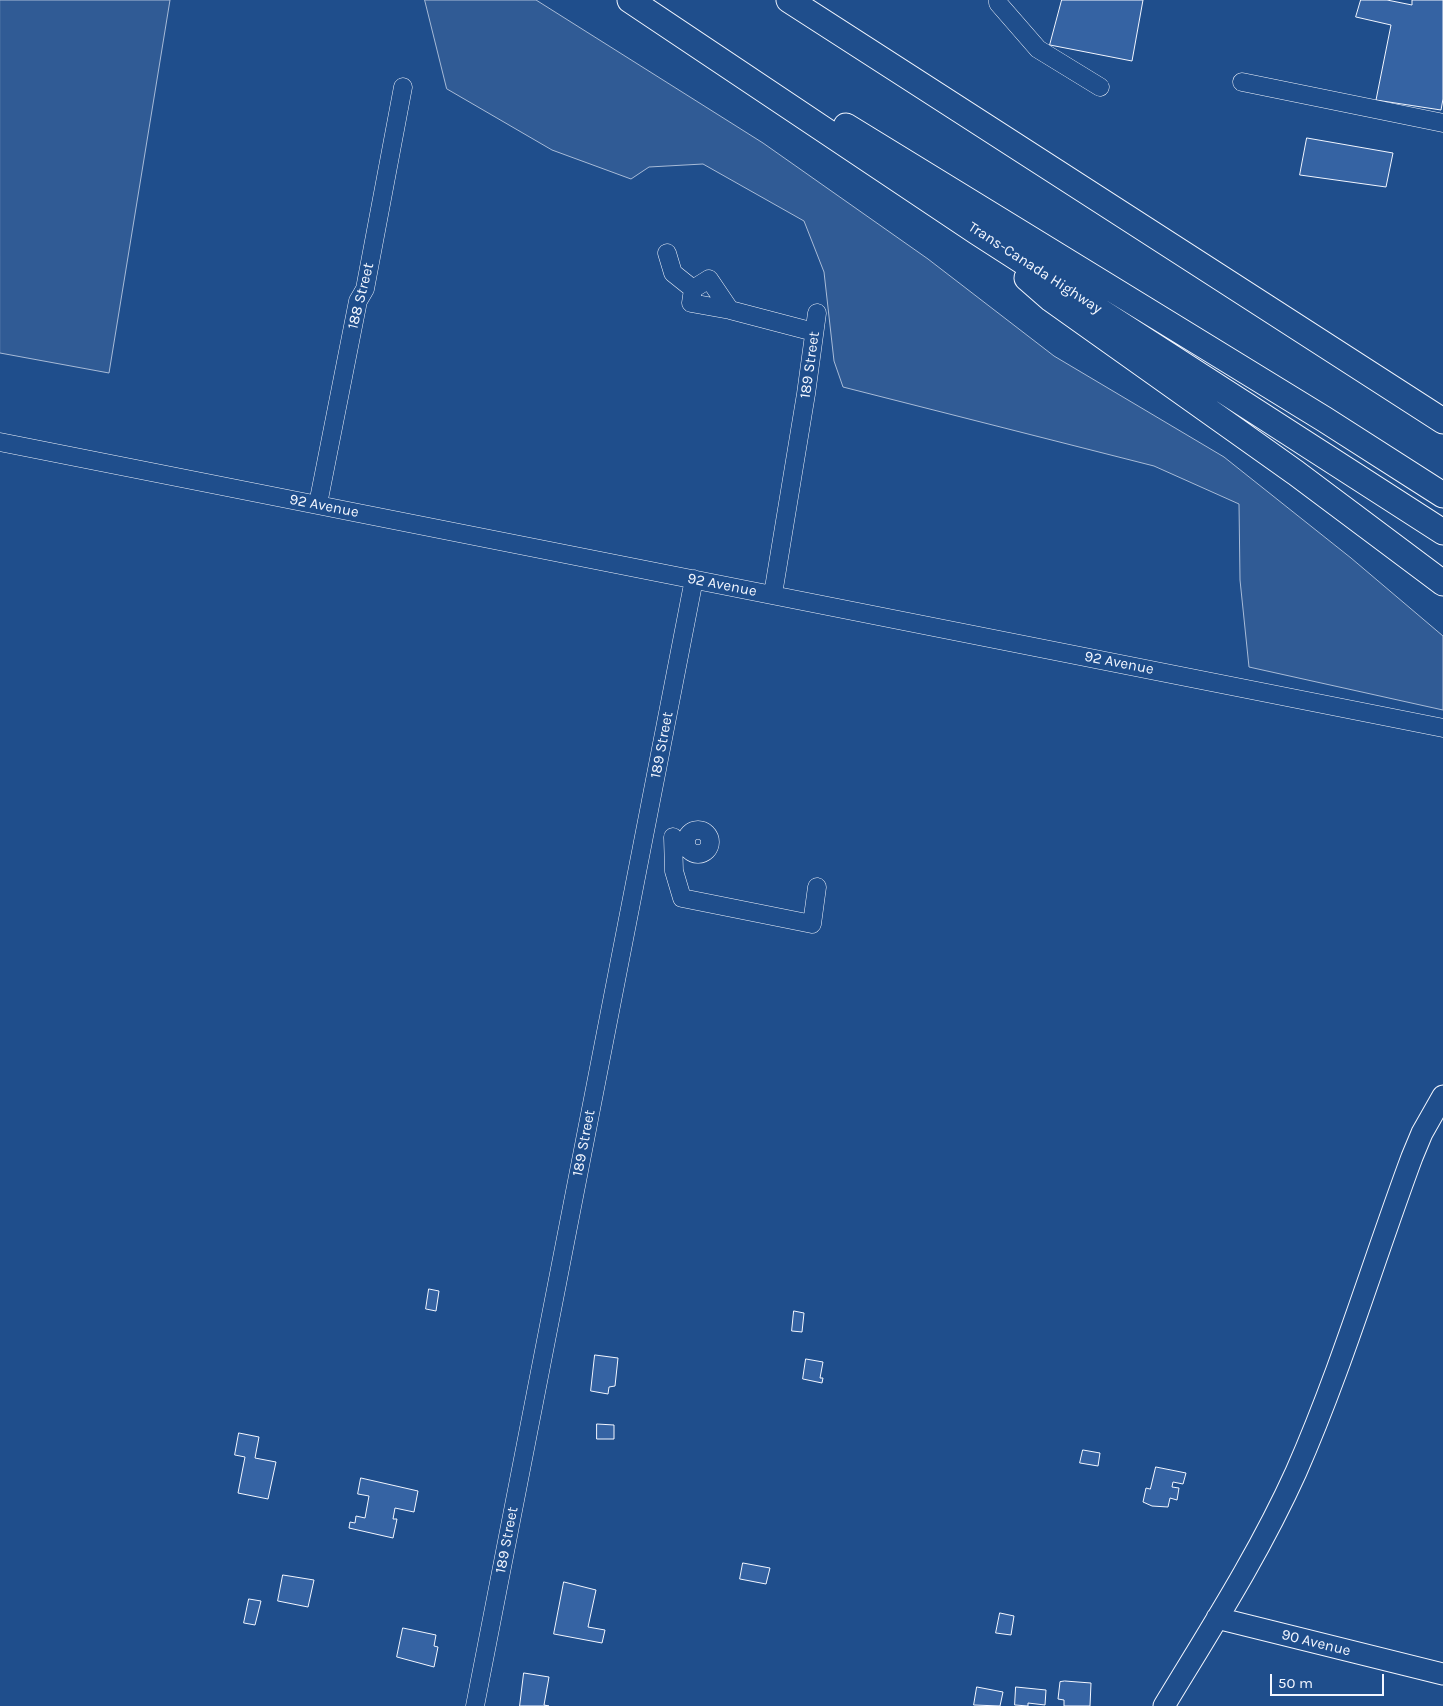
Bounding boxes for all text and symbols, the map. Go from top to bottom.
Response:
street label: Trans-Canada Highway [965,218,1105,318]
street label: 188 Street [344,261,378,331]
street label: 189 Street [796,330,824,400]
street label: 92 Avenue [288,490,360,522]
street label: 92 Avenue [686,569,758,601]
street label: 92 Avenue [1083,647,1155,679]
street label: 189 Street [647,710,677,780]
street label: 189 Street [569,1108,599,1178]
street label: 189 Street [492,1505,522,1575]
street label: 90 Avenue [1280,1626,1352,1660]
scale bar [1273,1664,1387,1696]
text: 50 m [1278,1674,1313,1692]

